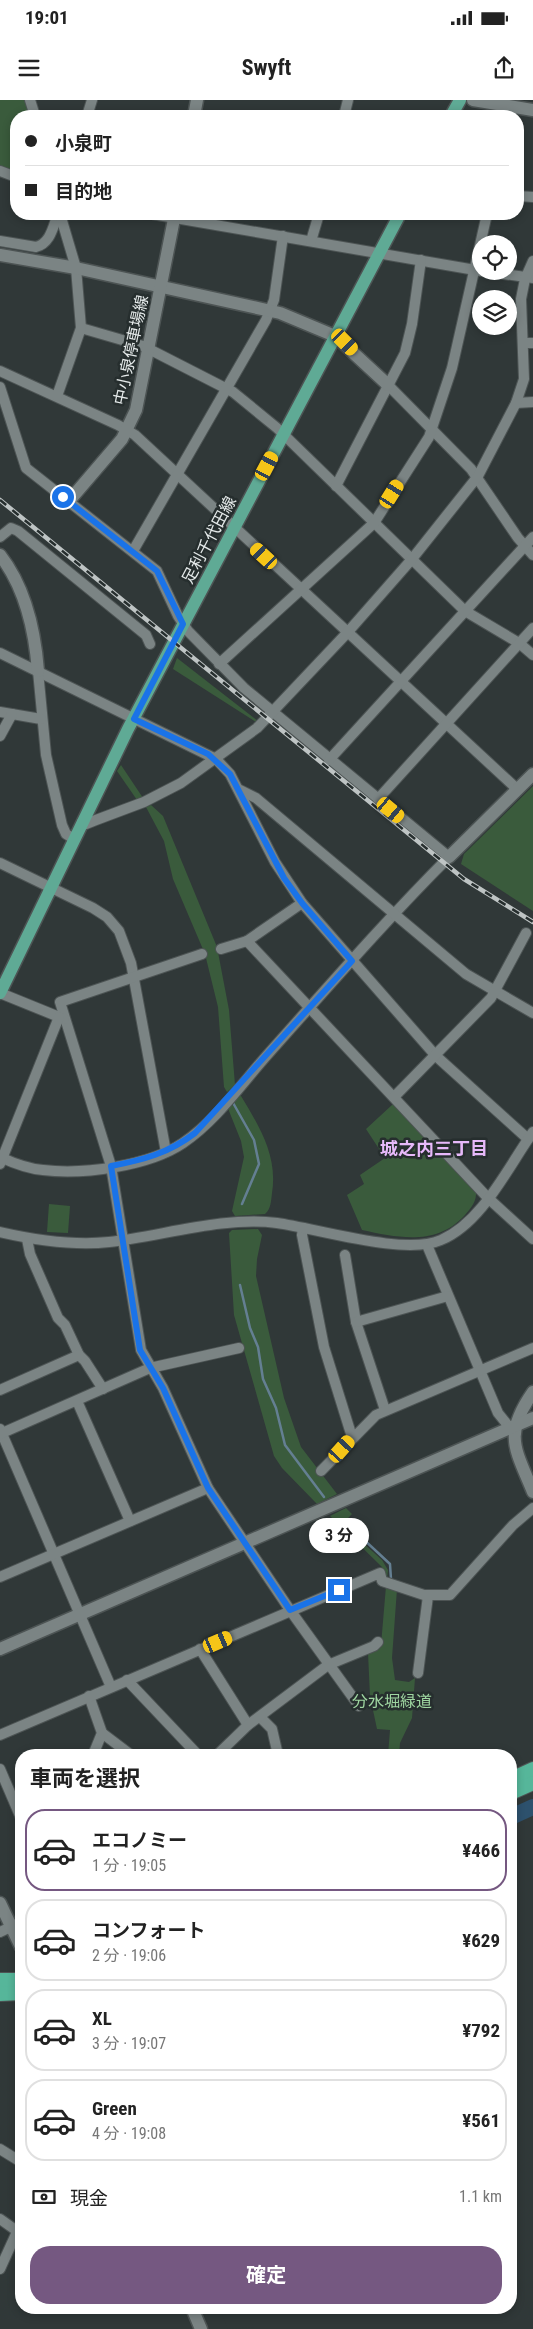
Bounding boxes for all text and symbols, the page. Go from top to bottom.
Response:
text: 19:01 [25,6,69,29]
icon: menu [15,54,43,82]
icon: share [490,54,518,82]
text: Swyft [242,55,291,80]
text: 小泉町 [55,132,112,155]
text: 目的地 [55,180,112,203]
map controls [472,235,517,335]
button: locate [472,235,517,280]
button: layers [472,290,517,335]
street label: 中小泉停車場線 [110,293,152,407]
car [329,326,360,358]
car [253,449,280,483]
car [377,477,406,511]
route start [52,486,74,508]
street label: 足利千代田線 [178,493,240,587]
car [247,540,280,572]
car [374,795,407,825]
district label: 城之内三丁目 [380,1138,488,1159]
car [326,1433,357,1465]
callout: 3 分 [309,1518,369,1552]
text: 3 分 [325,1526,353,1545]
route end [328,1579,350,1601]
car [201,1629,234,1655]
park label: 分水堀緑道 [352,1692,432,1711]
text: 車両を選択 [30,1766,140,1791]
icon: car [32,1828,77,1873]
text: エコノミー [92,1829,187,1852]
text: ¥466 [462,1839,500,1862]
text: 1 分 · 19:05 [92,1856,166,1875]
icon: car [32,1918,77,1963]
text: コンフォート [92,1919,205,1942]
text: ¥629 [462,1929,500,1952]
text: 2 分 · 19:06 [92,1946,166,1965]
text: XL [92,2007,112,2030]
icon: car [32,2008,77,2053]
text: ¥792 [462,2019,500,2042]
text: 3 分 · 19:07 [92,2034,166,2053]
text: Green [92,2097,137,2120]
icon: car [32,2098,77,2143]
text: ¥561 [462,2109,500,2132]
text: 4 分 · 19:08 [92,2124,166,2143]
icon: cash [30,2183,58,2211]
text: 現金 [70,2187,108,2210]
text: 1.1 km [459,2187,502,2206]
button: 確定 [30,2246,502,2304]

